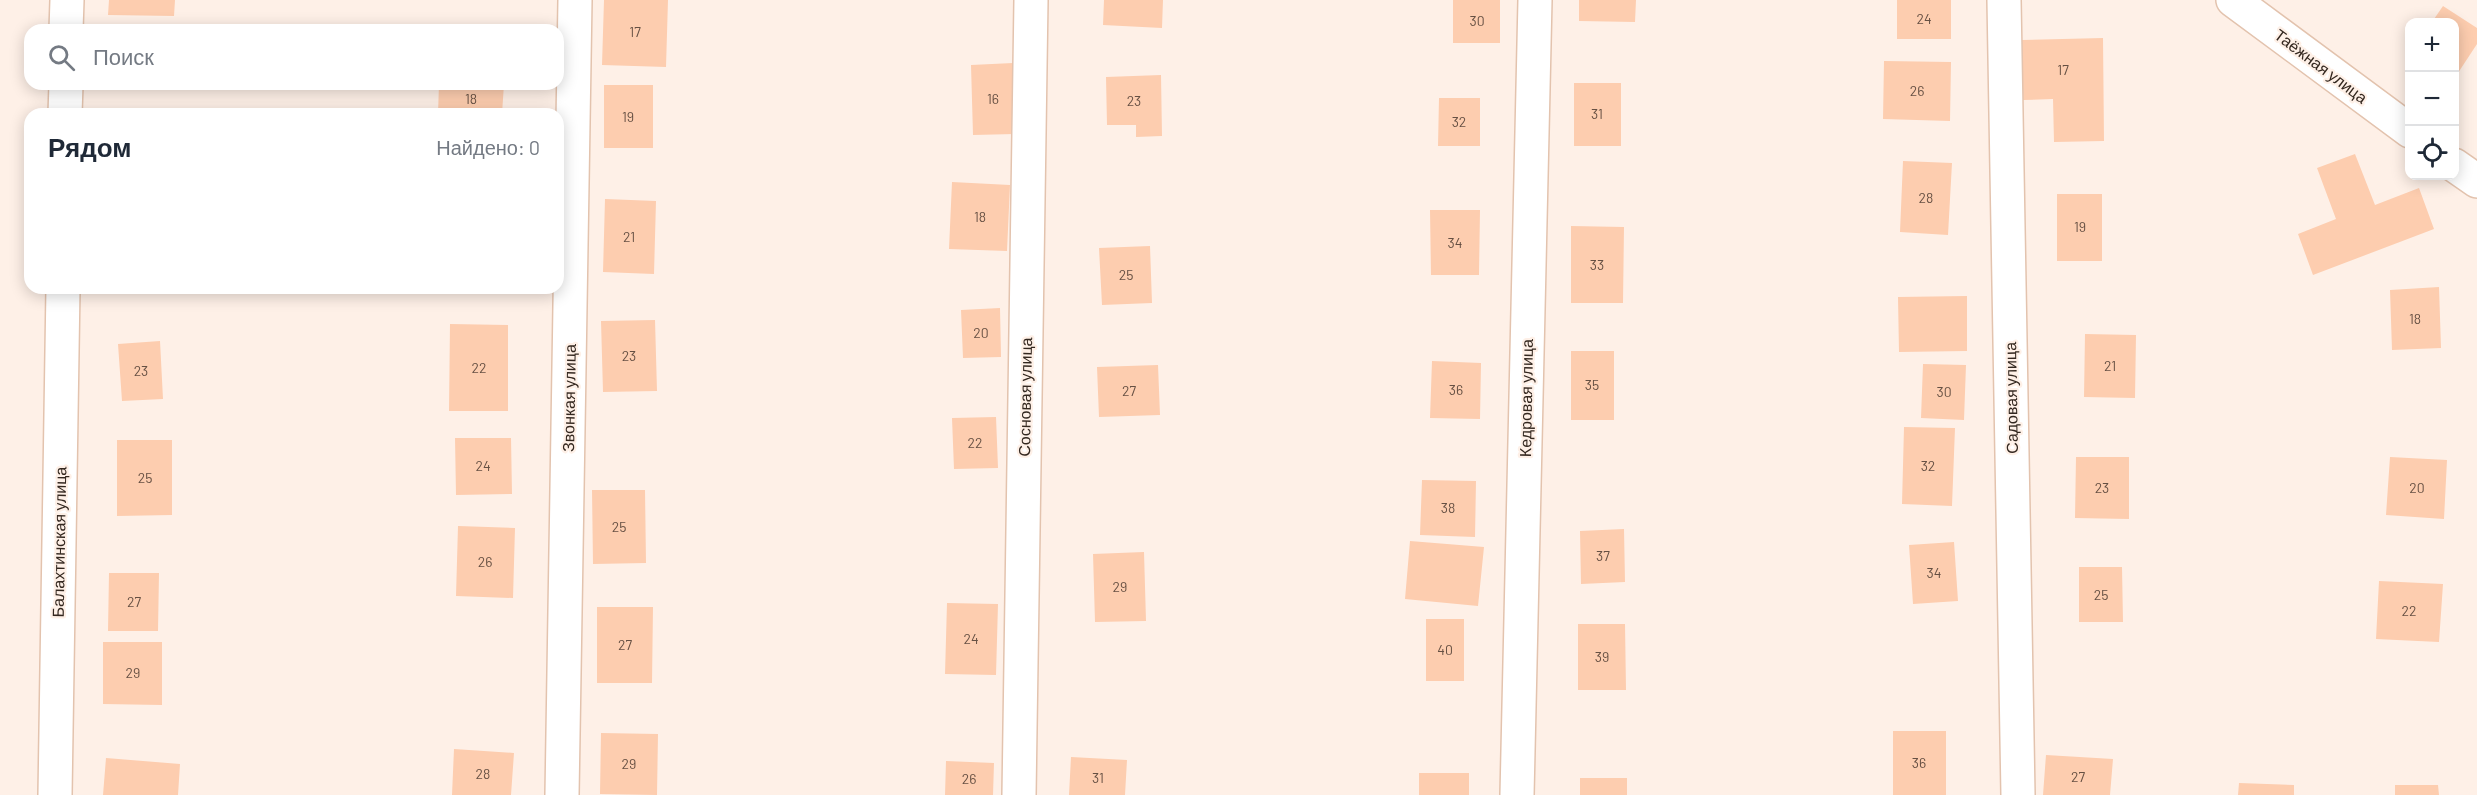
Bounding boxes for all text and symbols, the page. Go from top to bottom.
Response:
house number: 24 [1916,10,1932,27]
house number: 30 [1469,12,1485,29]
map controls [2405,18,2459,180]
button: + [2405,18,2459,72]
house number: 17 [629,23,641,40]
search box [24,24,564,90]
street label: Таёжная улица [2271,25,2371,107]
icon: search [45,41,78,74]
text: Поиск [93,43,154,69]
house number: 17 [2057,61,2069,78]
button: − [2405,72,2459,126]
house number: 26 [1910,82,1924,99]
house number: 18 [465,90,477,107]
house number: 16 [987,90,999,107]
house number: 23 [1127,92,1141,109]
house number: 31 [1591,105,1603,122]
house number: 19 [622,108,634,125]
house number: 32 [1452,113,1466,130]
button: locate [2405,126,2459,180]
text: Рядом [48,131,131,162]
text: Найдено: 0 [436,135,540,159]
house number: 28 [1919,189,1933,206]
house number: 18 [974,208,986,225]
house number: 19 [2074,218,2086,235]
house number: 21 [623,228,635,245]
house number: 34 [1448,234,1462,251]
house number: 33 [1590,256,1604,273]
house number: 25 [1119,266,1133,283]
house number: 18 [2409,310,2421,327]
house number: 20 [973,324,989,341]
street label: Сосновая улица [1014,337,1035,457]
street label: Кедровая улица [1515,339,1536,457]
street label: Садовая улица [2000,342,2021,454]
street label: Звонкая улица [558,344,579,452]
house number: 23 [622,347,636,364]
house number: 21 [2104,357,2116,374]
house number: 22 [471,359,487,376]
house number: 23 [134,362,148,379]
house number: 35 [1585,376,1599,393]
house number: 36 [1449,381,1463,398]
house number: 27 [1122,382,1136,399]
house number: 30 [1936,383,1952,400]
house number: 22 [967,434,983,451]
house number: 24 [475,457,491,474]
house number: 32 [1921,457,1935,474]
street label: Балахтинская улица [48,466,69,617]
house number: 25 [138,469,152,486]
house number: 23 [2095,479,2109,496]
house number: 20 [2409,479,2425,496]
house number: 38 [1441,499,1455,516]
house number: 25 [612,518,626,535]
house number: 37 [1596,547,1610,564]
house number: 26 [478,553,492,570]
house number: 34 [1927,564,1941,581]
house number: 29 [1113,578,1127,595]
house number: 25 [2094,586,2108,603]
house number: 27 [127,593,141,610]
house number: 22 [2401,602,2417,619]
house number: 24 [963,630,979,647]
house number: 27 [618,636,632,653]
house number: 40 [1437,641,1453,658]
house number: 39 [1595,648,1609,665]
house number: 29 [126,664,140,681]
house number: 36 [1912,754,1926,771]
house number: 29 [622,755,636,772]
house number: 28 [476,765,490,782]
house number: 27 [2071,768,2085,785]
house number: 31 [1092,769,1104,786]
house number: 26 [962,770,976,787]

